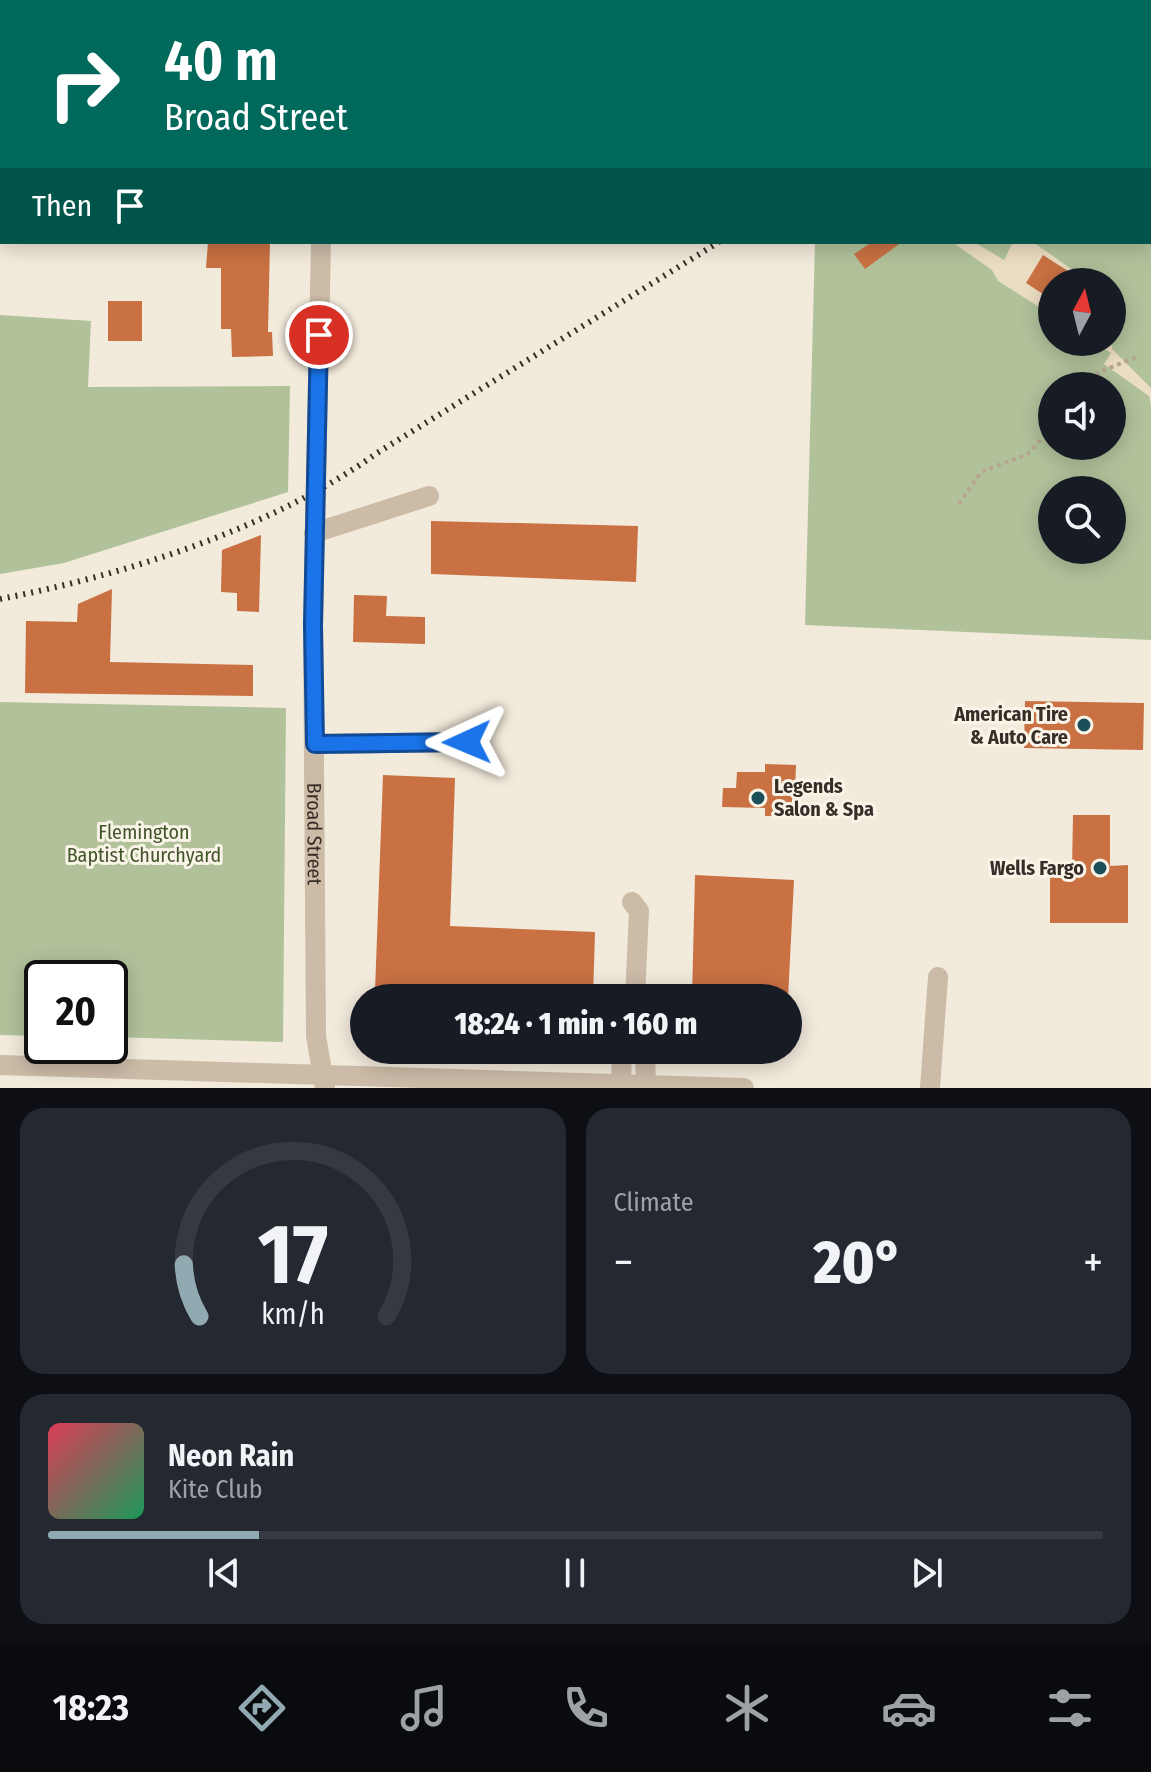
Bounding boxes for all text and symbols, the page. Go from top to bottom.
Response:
text: 40 m [164,28,278,95]
icon: right [32,32,136,136]
text: Broad Street [164,96,348,140]
icon: arrive [108,184,152,228]
text: Then [32,188,92,224]
north arrow [1038,268,1126,356]
map controls [1038,268,1126,564]
pin [285,301,353,369]
icon: arrive [297,313,341,357]
button: sound [1038,372,1126,460]
button: search [1038,476,1126,564]
position arrow [425,700,509,784]
place label: American Tire & Auto Care [953,702,1068,749]
marker: American Tire & Auto Care [1075,716,1093,734]
place label: Legends Salon & Spa [774,774,874,821]
street label: Broad Street [302,783,327,886]
marker: Legends Salon & Spa [749,789,767,807]
park label: Flemington Baptist Churchyard [67,820,221,867]
place label: Wells Fargo [990,856,1084,880]
marker: Wells Fargo [1091,859,1109,877]
speed limit sign: 20 [24,960,128,1064]
text: 18:24 · 1 min · 160 m [455,1006,697,1042]
text: Climate [614,1187,694,1218]
text: 17 [257,1205,328,1305]
text: 20° [813,1227,903,1299]
text: − [614,1236,633,1289]
text: + [1083,1236,1103,1289]
text: km/h [261,1297,325,1332]
text: Neon Rain [168,1438,294,1474]
text: Kite Club [168,1474,263,1505]
icon: previous [202,1551,246,1595]
icon: pause [553,1551,597,1595]
icon: next [905,1551,949,1595]
icon: directions [234,1680,290,1736]
icon: music [396,1680,452,1736]
icon: phone [558,1680,614,1736]
icon: climate [719,1680,775,1736]
icon: car [881,1680,937,1736]
icon: filters [1042,1680,1098,1736]
text: 18:23 [53,1686,129,1730]

